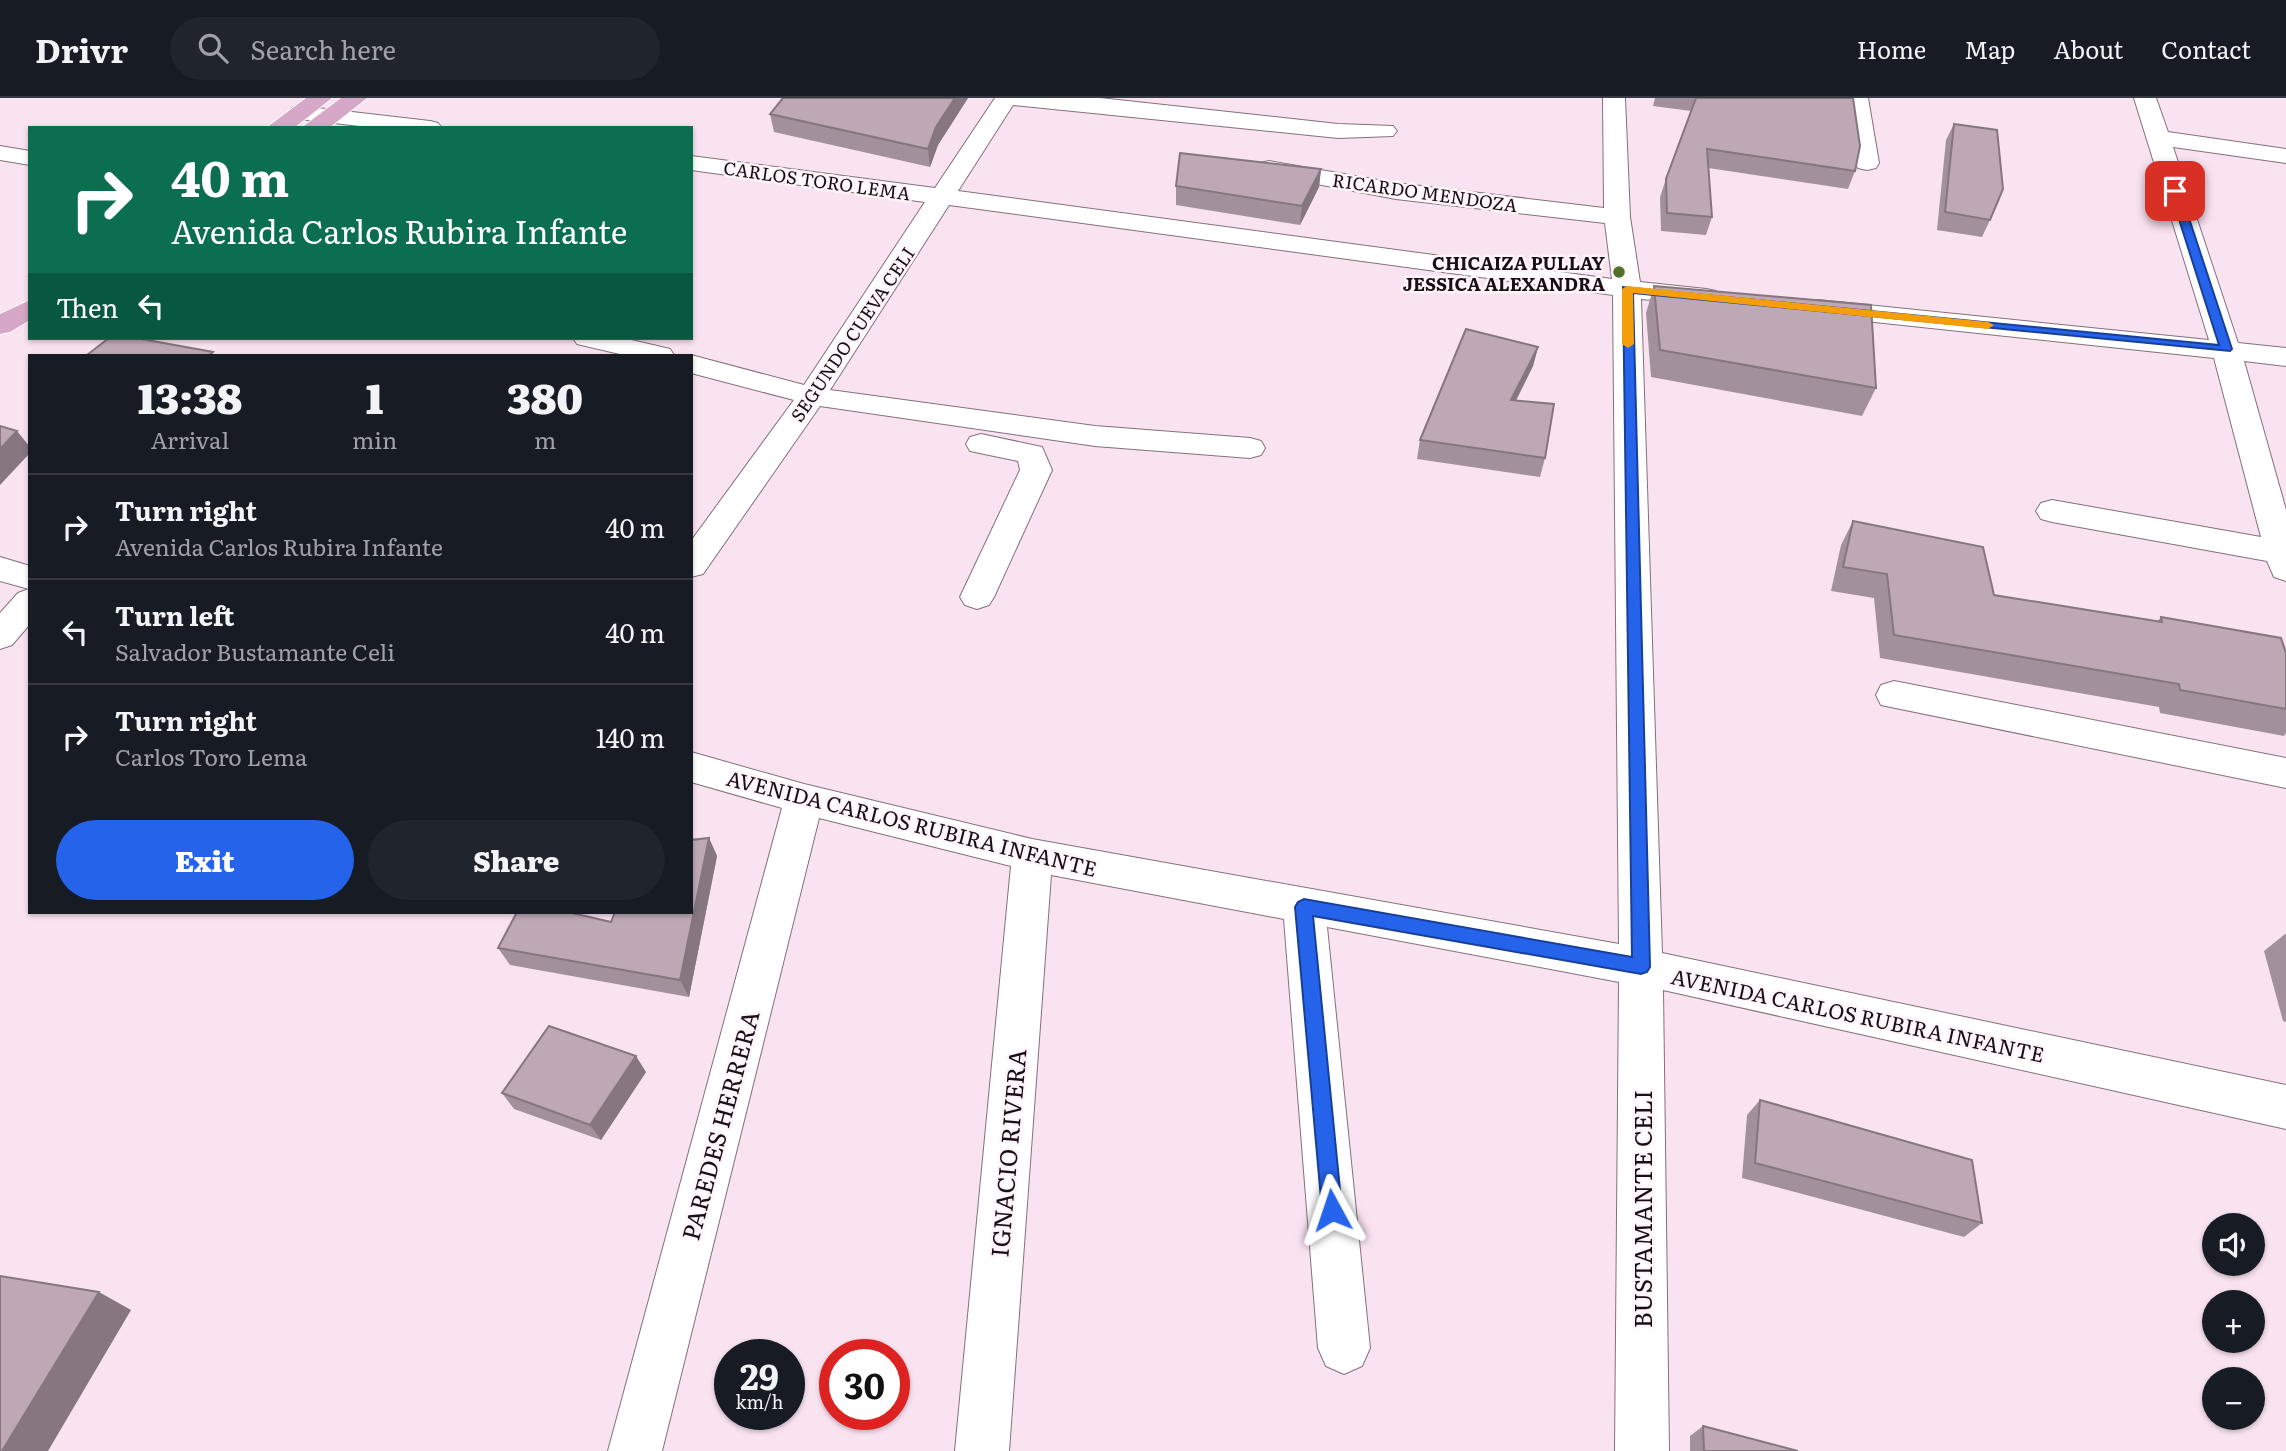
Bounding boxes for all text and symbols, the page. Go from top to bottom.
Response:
search box [170,17,660,80]
text: Drivr [35,24,128,73]
icon: search [194,29,232,67]
text: Search here [250,29,396,68]
text: Home [1857,31,1926,66]
text: Map [1964,31,2015,66]
text: About [2053,31,2123,66]
text: Contact [2161,31,2251,66]
text: 40 m [171,139,289,212]
icon: right [56,154,147,245]
street label: CARLOS TORO LEMA [722,154,912,206]
pin [2145,161,2205,221]
street label: RICARDO MENDOZA [1331,166,1519,218]
icon: arrive [2156,172,2194,210]
text: Avenida Carlos Rubira Infante [171,206,627,254]
street label: SEGUNDO CUEVA CELI [783,241,921,427]
place label: CHICAIZA PULLAY JESSICA ALEXANDRA [1403,249,1606,297]
marker: CHICAIZA PULLAY JESSICA ALEXANDRA [1611,264,1627,280]
text: Then [56,287,118,326]
icon: left [132,287,170,325]
text: 13:38 [138,365,242,427]
text: 1 [366,365,383,427]
text: 380 [507,365,583,427]
text: Arrival [151,422,229,456]
text: min [352,422,397,456]
text: m [534,422,556,456]
text: Turn right [115,490,257,529]
text: 40 m [605,507,665,546]
icon: right [56,508,94,546]
text: Avenida Carlos Rubira Infante [115,529,443,563]
text: Turn left [115,595,234,634]
text: 40 m [605,612,665,651]
icon: left [56,613,94,651]
text: Salvador Bustamante Celi [115,634,395,668]
text: Turn right [115,700,257,739]
text: 140 m [596,717,665,756]
icon: right [56,718,94,756]
text: Carlos Toro Lema [115,739,307,773]
street label: AVENIDA CARLOS RUBIRA INFANTE [724,761,1100,883]
button: Exit [56,820,354,900]
button: Share [368,820,665,900]
street label: AVENIDA CARLOS RUBIRA INFANTE [1669,959,2047,1069]
street label: PAREDES HERRERA [671,1006,767,1244]
street label: IGNACIO RIVERA [980,1047,1034,1259]
street label: BUSTAMANTE CELI [1624,1090,1659,1328]
position arrow [1295,1173,1369,1247]
map controls [2202,1213,2265,1430]
button: sound [2202,1213,2265,1276]
button: + [2202,1290,2265,1353]
speed limit sign: 30 [819,1339,910,1430]
text: 29 [740,1349,779,1401]
button: − [2202,1367,2265,1430]
text: km/h [736,1388,783,1415]

